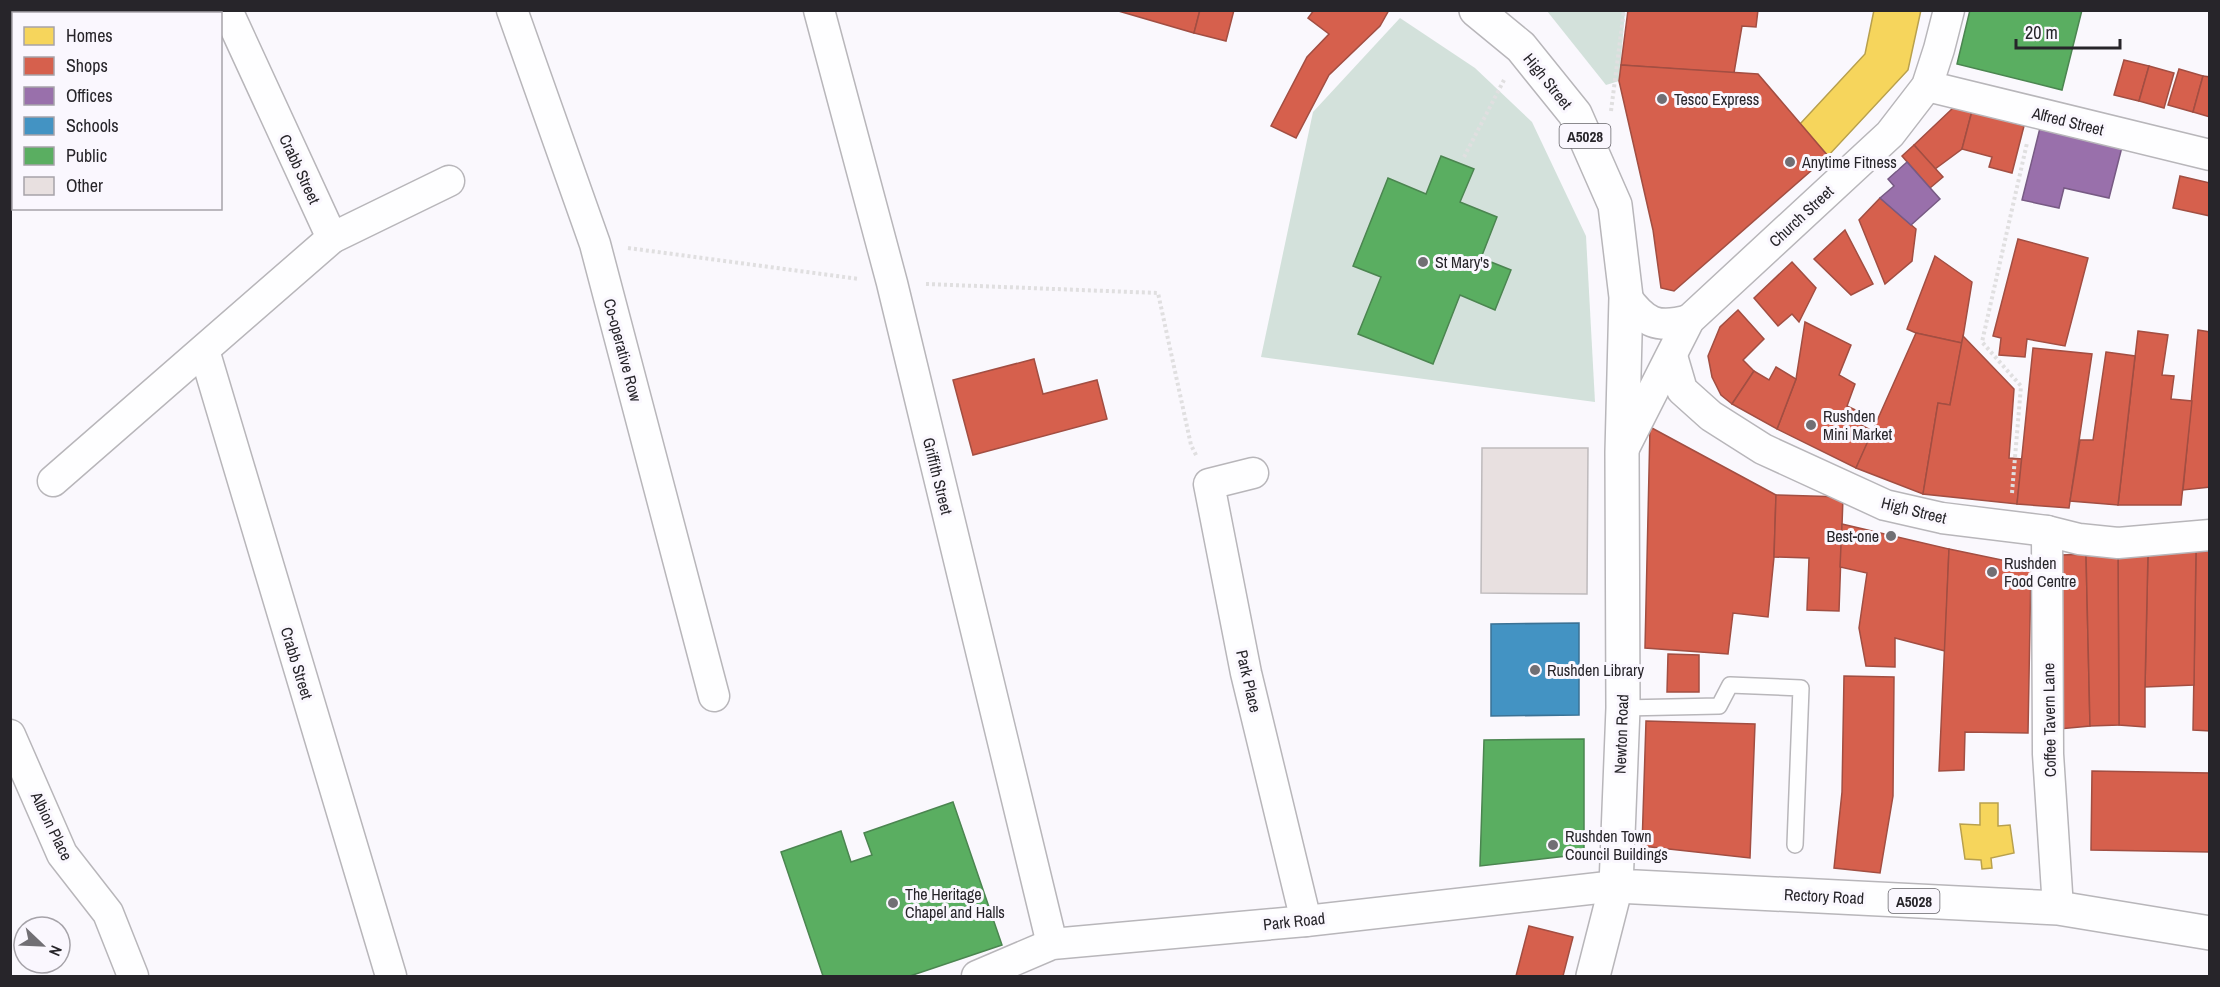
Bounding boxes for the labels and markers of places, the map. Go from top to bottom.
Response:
place label: Tesco Express [1674,88,1759,110]
marker: Tesco Express [1655,92,1669,106]
place label: Anytime Fitness [1801,151,1897,173]
marker: Anytime Fitness [1783,155,1797,169]
place label: St Mary's [1435,251,1489,273]
marker: St Mary's [1416,255,1430,269]
place label: Rushden Mini Market [1823,405,1893,445]
marker: Rushden Mini Market [1804,418,1818,432]
place label: Best-one [1826,525,1879,547]
marker: Best-one [1884,529,1898,543]
place label: Rushden Food Centre [2004,552,2076,592]
marker: Rushden Food Centre [1985,565,1999,579]
place label: Rushden Library [1547,659,1644,681]
marker: Rushden Library [1528,663,1542,677]
place label: Rushden Town Council Buildings [1565,825,1668,865]
marker: Rushden Town Council Buildings [1546,838,1560,852]
place label: The Heritage Chapel and Halls [905,883,1005,923]
marker: The Heritage Chapel and Halls [886,896,900,910]

